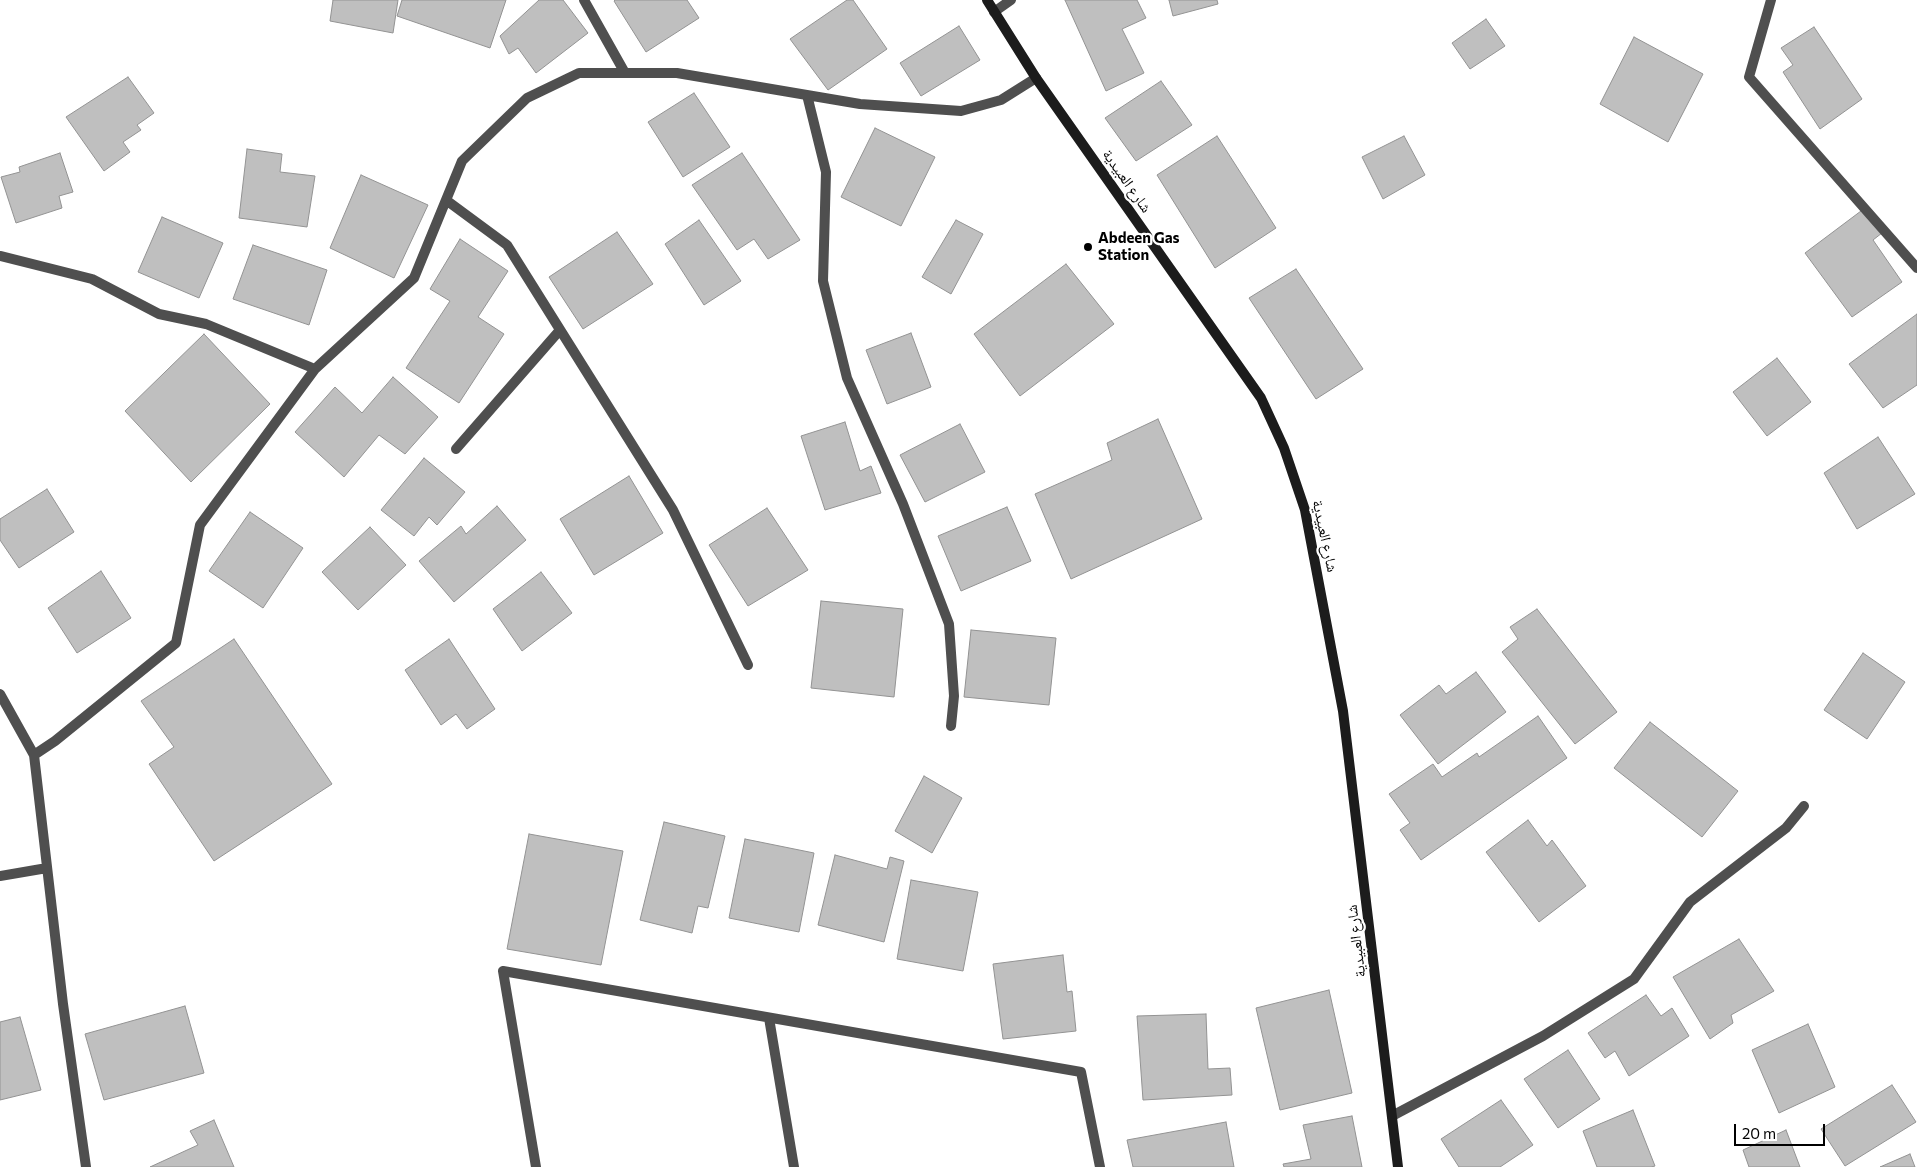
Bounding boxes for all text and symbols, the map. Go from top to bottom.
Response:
street label: شارع العبيدية [1099,146,1155,216]
place label: Abdeen Gas Station [1098,229,1180,264]
marker: Abdeen Gas Station [1082,241,1094,253]
street label: شارع العبيدية [1309,498,1341,574]
street label: شارع العبيدية [1343,904,1369,978]
scale bar [1737,1114,1828,1146]
text: 20 m [1742,1124,1776,1142]

